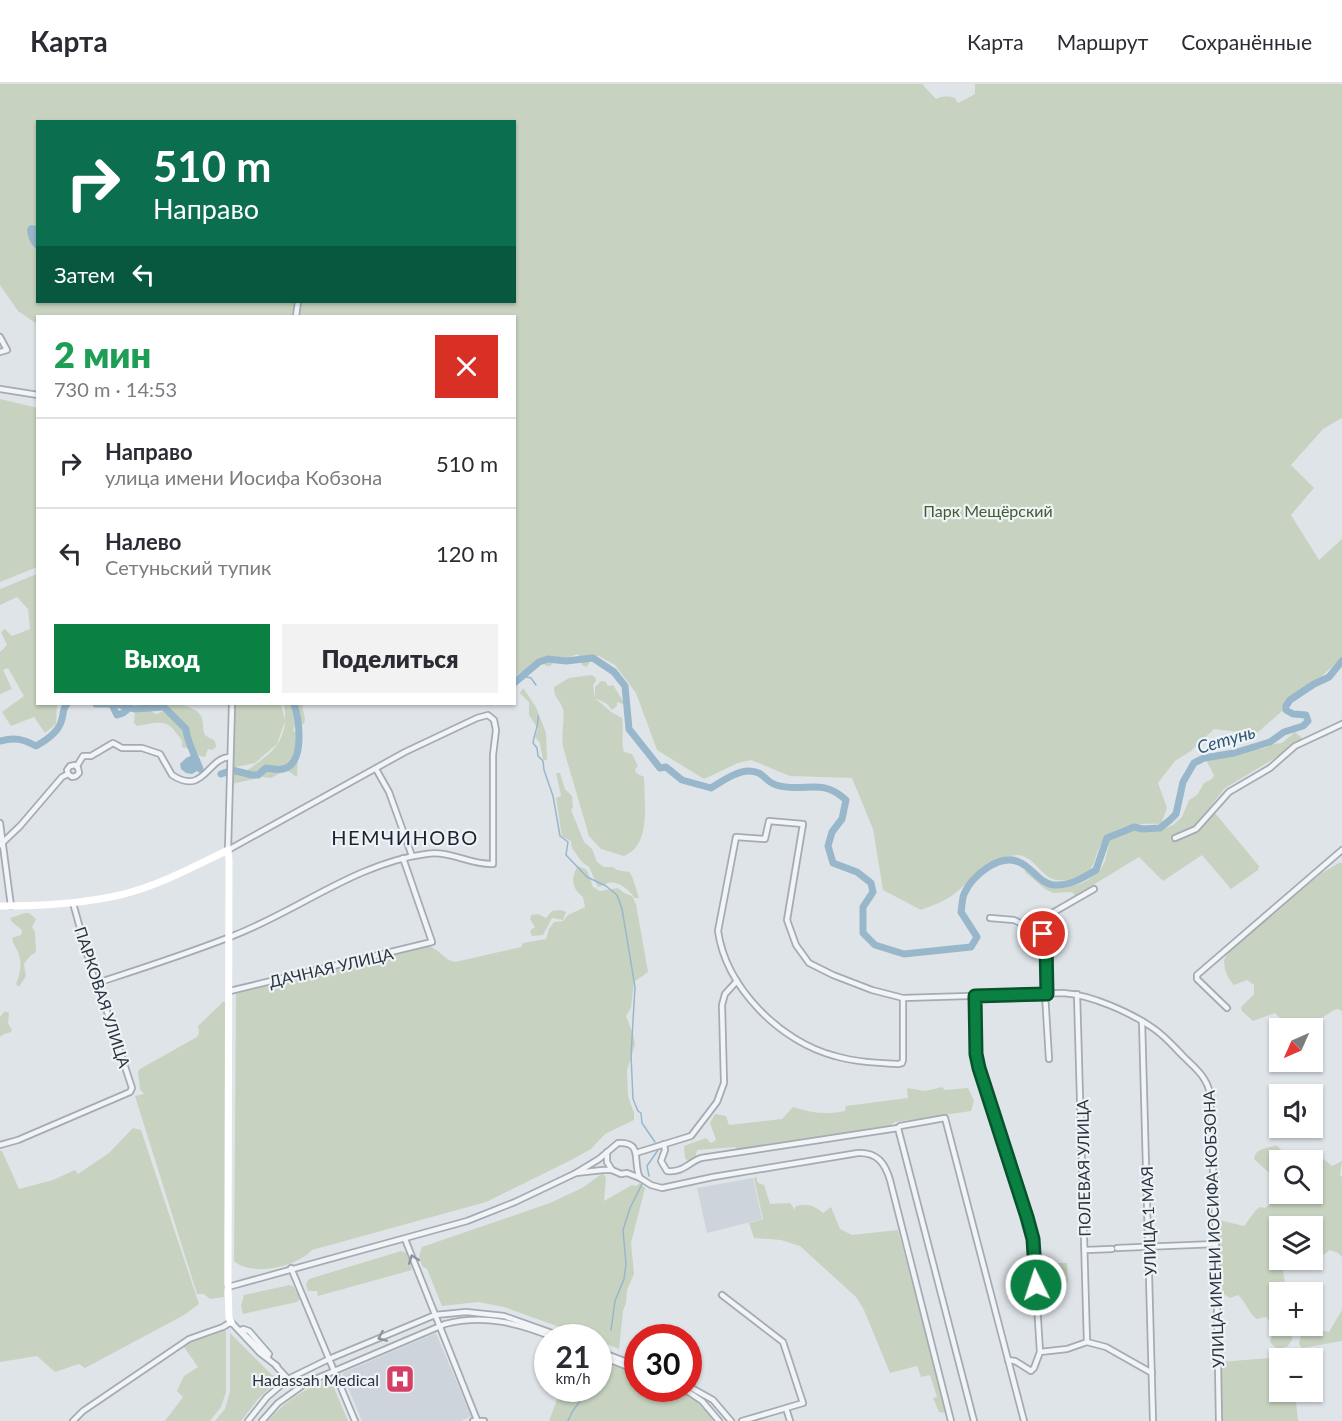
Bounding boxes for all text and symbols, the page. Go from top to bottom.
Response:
text: Карта [30,24,108,58]
text: Карта [967,29,1024,54]
text: Маршрут [1057,29,1148,54]
text: Сохранённые [1181,29,1312,54]
text: 510 m [153,141,271,191]
icon: right [54,144,132,222]
text: Направо [153,192,259,225]
icon: left [127,258,160,291]
text: Затем [54,261,115,288]
text: 2 мин [54,332,151,376]
button: close [435,335,498,398]
text: 730 m · 14:53 [54,377,177,401]
text: Направо [105,438,193,465]
icon: right [54,447,87,480]
text: 510 m [436,450,498,477]
text: улица имени Иосифа Кобзона [105,465,382,489]
park label: Парк Мещёрский [923,501,1053,520]
text: Налево [105,528,181,555]
icon: left [54,537,87,570]
text: 120 m [436,540,498,567]
text: Сетуньский тупик [105,555,271,579]
button: Выход [54,624,270,693]
button: Поделиться [282,624,498,693]
water label: Сетунь [1194,720,1258,758]
district label: НЕМЧИНОВО [331,825,479,849]
pin [1017,908,1068,959]
icon: arrive [1026,917,1059,950]
street label: ПАРКОВАЯ УЛИЦА [71,924,135,1070]
street label: ДАЧНАЯ УЛИЦА [267,943,395,991]
north arrow [1269,1018,1323,1072]
map controls [1269,1018,1323,1402]
button: sound [1269,1084,1323,1138]
street label: УЛИЦА ИМЕНИ ИОСИФА КОБЗОНА [1199,1090,1227,1368]
street label: ПОЛЕВАЯ УЛИЦА [1072,1099,1094,1237]
button: search [1269,1150,1323,1204]
street label: УЛИЦА 1 МАЯ [1137,1166,1159,1276]
button: layers [1269,1216,1323,1270]
position arrow [1004,1253,1068,1317]
one-way arrow [407,1254,420,1264]
button: + [1269,1282,1323,1336]
speed limit sign: 30 [624,1324,702,1402]
one-way arrow [377,1329,388,1341]
text: 21 [556,1338,590,1374]
button: − [1269,1348,1323,1402]
hospital icon: Hadassah Medical [384,1363,416,1395]
text: km/h [555,1369,591,1387]
place label: Hadassah Medical [252,1370,379,1389]

